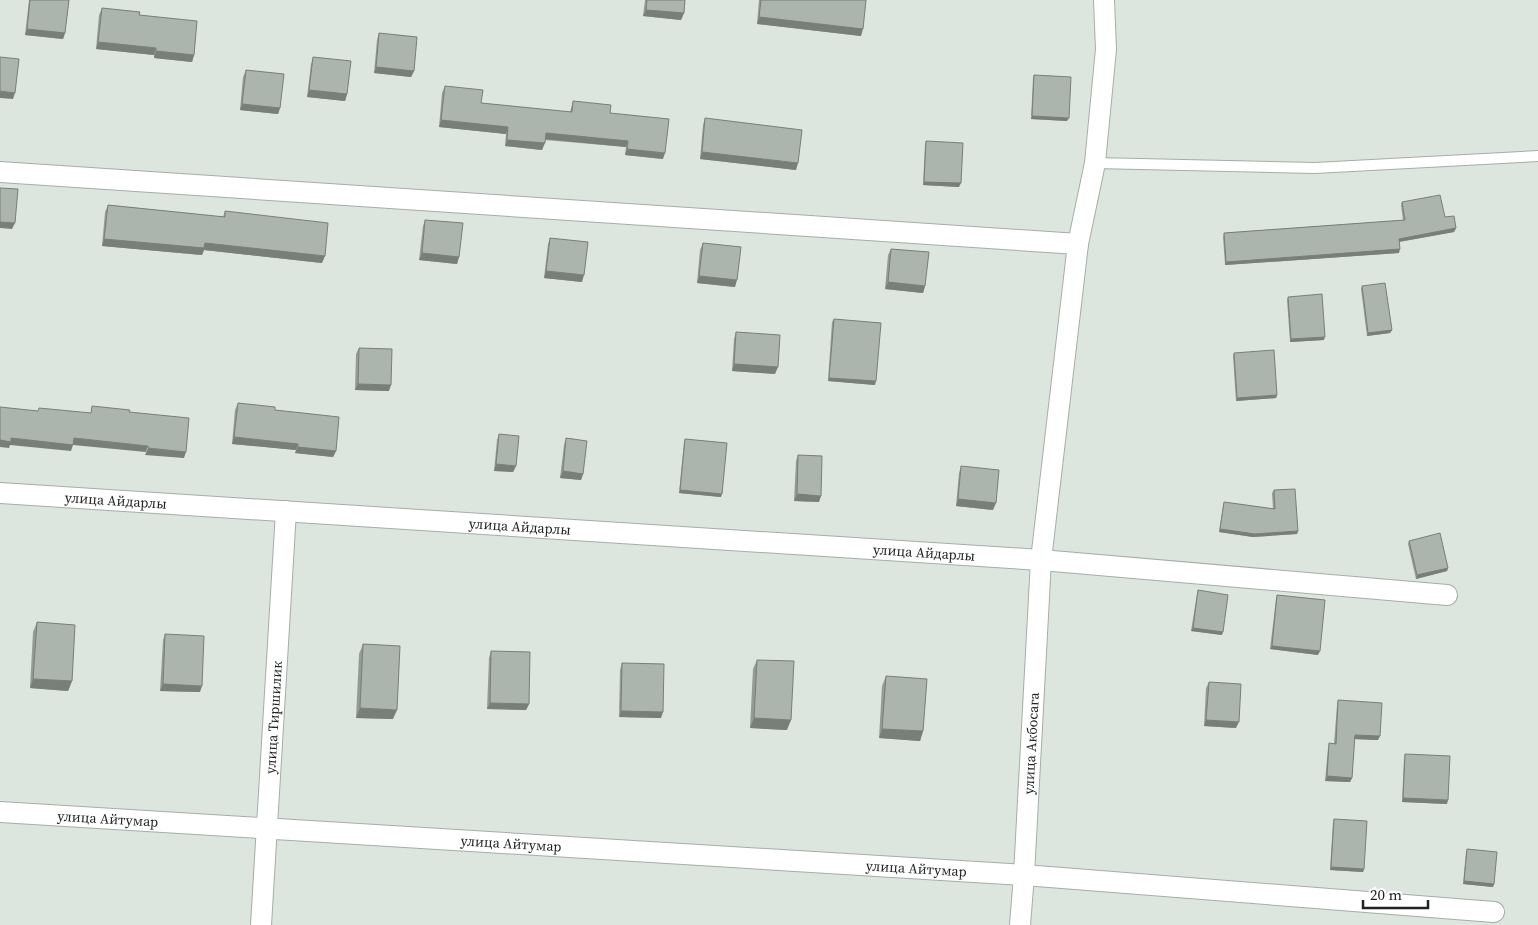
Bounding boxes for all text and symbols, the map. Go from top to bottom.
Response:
street label: улица Айдарлы [64,487,167,514]
street label: улица Айдарлы [468,513,572,540]
street label: улица Айдарлы [872,539,976,566]
street label: улица Тиршилик [260,660,287,775]
street label: улица Акбосага [1018,691,1044,795]
street label: улица Айтумар [57,806,159,832]
street label: улица Айтумар [460,830,562,857]
street label: улица Айтумар [865,855,967,881]
scale bar [1363,878,1428,910]
text: 20 m [1370,884,1402,905]

